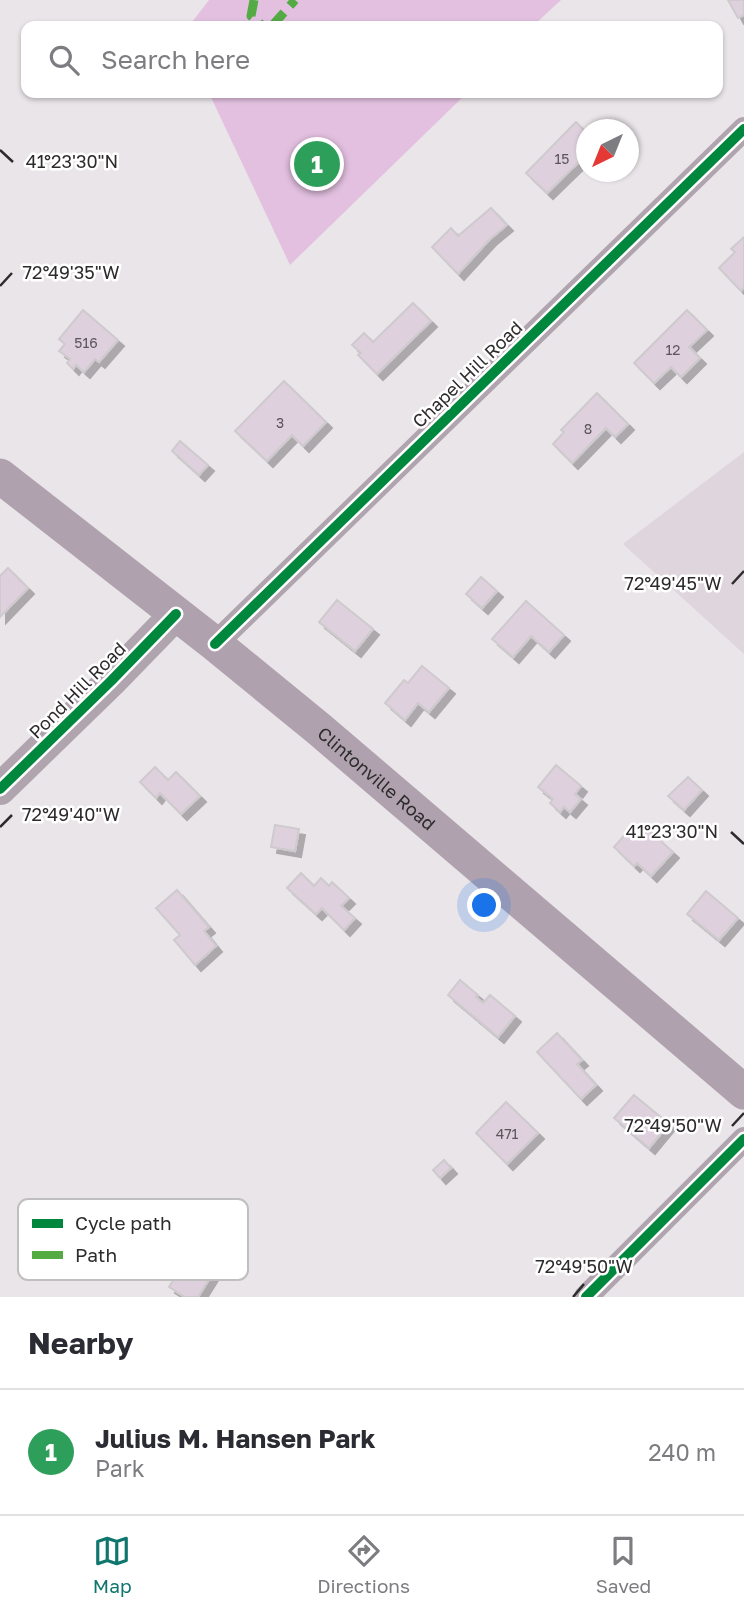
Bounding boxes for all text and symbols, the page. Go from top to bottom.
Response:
search box [21,21,723,98]
icon: search [45,41,83,79]
text: Search here [101,44,250,75]
north arrow [576,119,639,182]
pin: 1 [294,138,340,190]
text: 41°23'30"N [26,150,118,172]
house number: 15 [555,150,569,167]
text: 72°49'35"W [23,261,119,283]
street label: Chapel Hill Road [408,316,526,432]
house number: 516 [74,334,98,351]
house number: 12 [666,341,680,358]
house number: 3 [276,414,284,431]
house number: 8 [584,420,592,437]
text: 72°49'45"W [624,572,722,594]
street label: Pond Hill Road [24,637,130,743]
street label: Clintonville Road [313,722,440,835]
text: 72°49'40"W [22,803,120,825]
text: 41°23'30"N [626,820,718,842]
your location [467,888,501,922]
text: 72°49'50"W [624,1114,722,1136]
house number: 471 [496,1125,519,1142]
legend [18,1199,248,1280]
text: Cycle path [75,1211,172,1234]
text: Path [75,1243,117,1266]
text: 72°49'50"W [535,1255,633,1277]
text: Nearby [28,1325,133,1361]
text: Julius M. Hansen Park [95,1423,376,1454]
text: 1 [45,1438,57,1466]
text: 240 m [648,1438,716,1466]
text: Park [95,1454,145,1482]
tab: Map [93,1532,132,1597]
tab: Directions [317,1532,410,1597]
tab: Saved [596,1532,651,1597]

